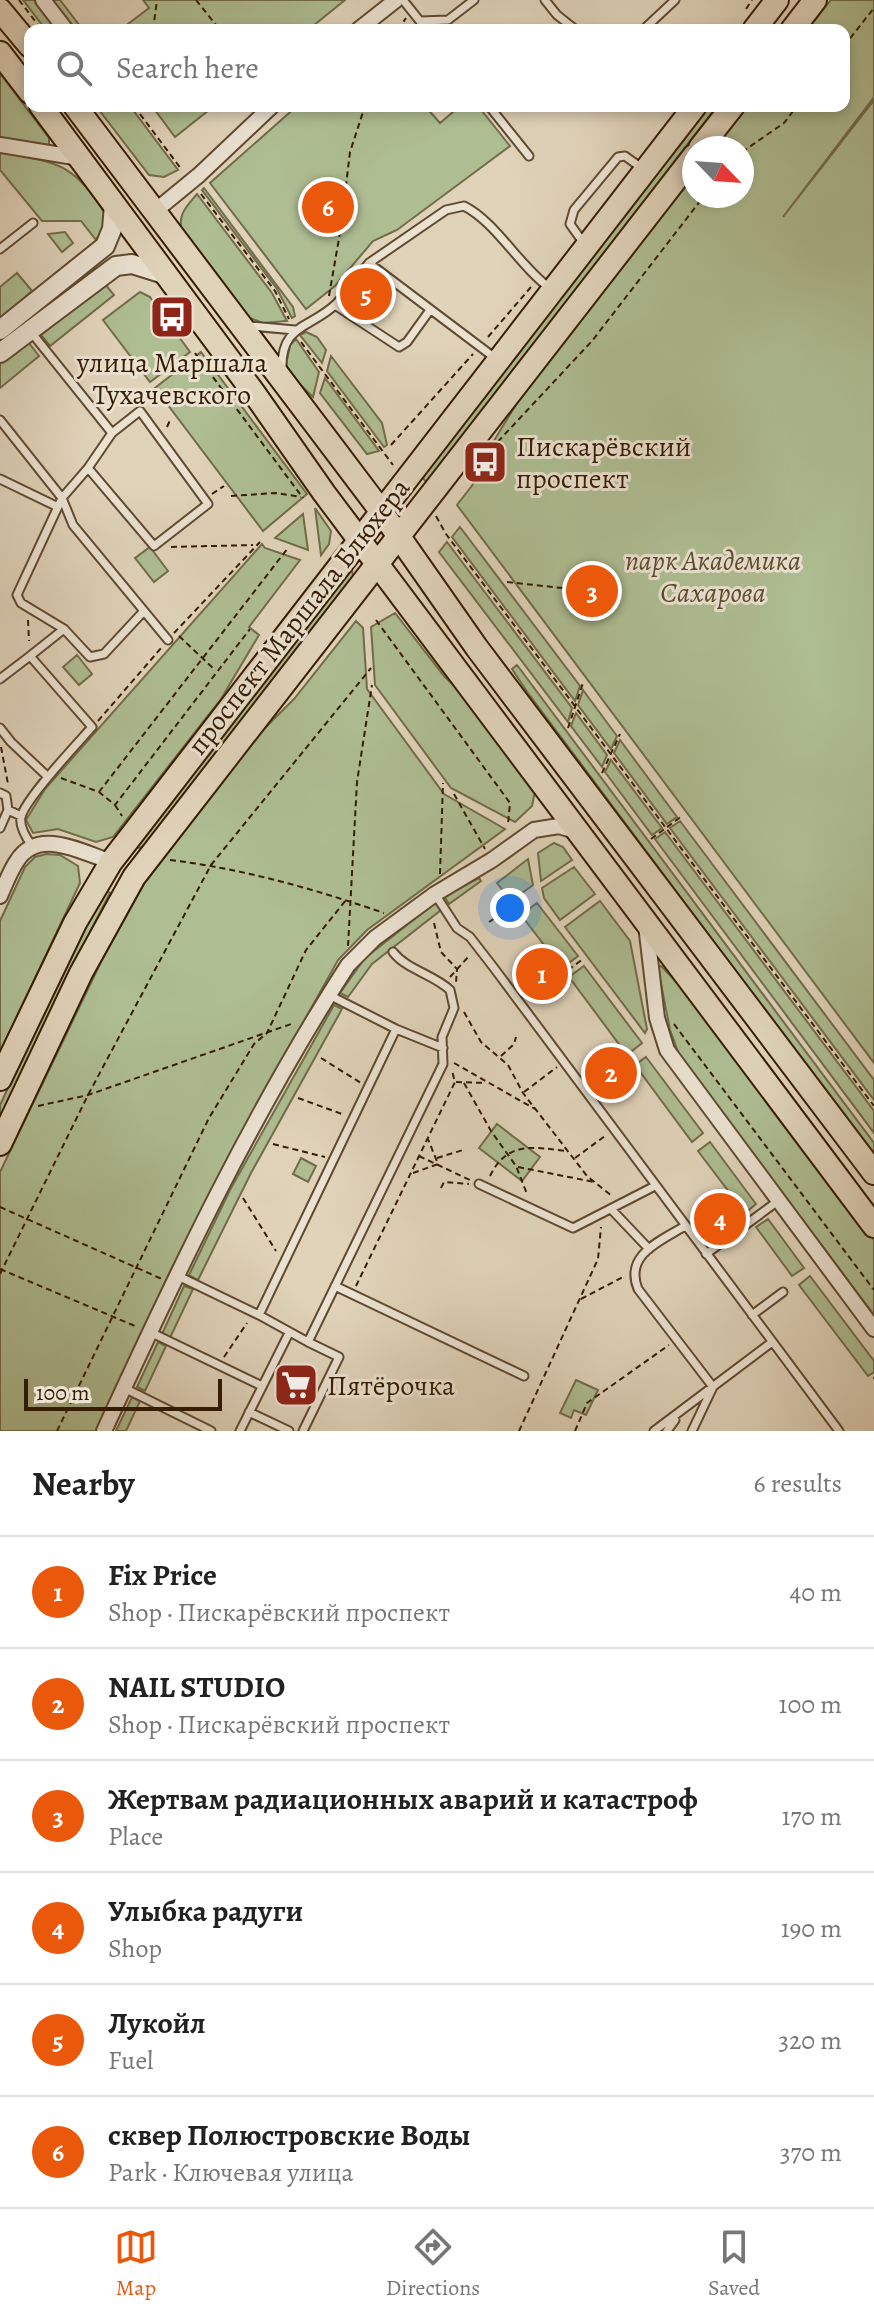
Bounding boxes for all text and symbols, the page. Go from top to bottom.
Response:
search box [24,24,850,112]
icon: search [52,46,96,90]
text: Search here [116,48,259,88]
north arrow [682,136,754,208]
pin: 6 [302,177,354,237]
pin: 5 [340,264,392,324]
bus stop icon: улица Маршала Тухачевского [148,293,196,341]
place label: улица Маршала Тухачевского [76,344,267,414]
place label: Пискарёвский проспект [516,428,691,498]
bus stop icon: Пискарёвский проспект [461,438,509,486]
street label: проспект Маршала Блюхера [179,470,419,763]
park label: парк Академика Сахарова [625,542,801,612]
pin: 3 [566,561,618,621]
your location [490,888,530,928]
pin: 1 [516,944,568,1004]
pin: 2 [585,1043,637,1103]
pin: 4 [694,1189,746,1249]
supermarket icon: Пятёрочка [272,1361,320,1409]
place label: Пятёрочка [327,1367,455,1405]
scale bar [24,1375,222,1411]
text: 100 m [36,1378,90,1408]
text: Nearby [32,1460,135,1507]
text: 6 results [754,1466,842,1501]
text: Fix Price [108,1555,217,1595]
text: 1 [53,1575,63,1610]
text: 40 m [790,1575,842,1610]
text: Shop · Пискарёвский проспект [108,1595,450,1630]
text: NAIL STUDIO [108,1667,285,1707]
text: 2 [52,1687,64,1722]
text: 100 m [779,1687,842,1722]
text: Shop · Пискарёвский проспект [108,1707,450,1742]
text: Жертвам радиационных аварий и катастроф [108,1779,698,1819]
text: 3 [52,1799,64,1834]
text: 170 m [782,1799,842,1834]
text: Place [108,1819,163,1854]
text: Улыбка радуги [108,1891,303,1931]
text: 4 [52,1911,64,1946]
text: 190 m [781,1911,842,1946]
text: Shop [108,1931,162,1966]
text: Лукойл [108,2003,206,2043]
text: 5 [52,2023,64,2058]
text: 320 m [778,2023,842,2058]
text: Fuel [108,2043,153,2078]
text: сквер Полюстровские Воды [108,2115,471,2155]
text: 6 [52,2135,64,2170]
text: 370 m [780,2135,842,2170]
text: Park · Ключевая улица [108,2155,354,2190]
tab: Map [114,2225,158,2303]
tab: Directions [386,2225,480,2303]
tab: Saved [708,2225,760,2303]

